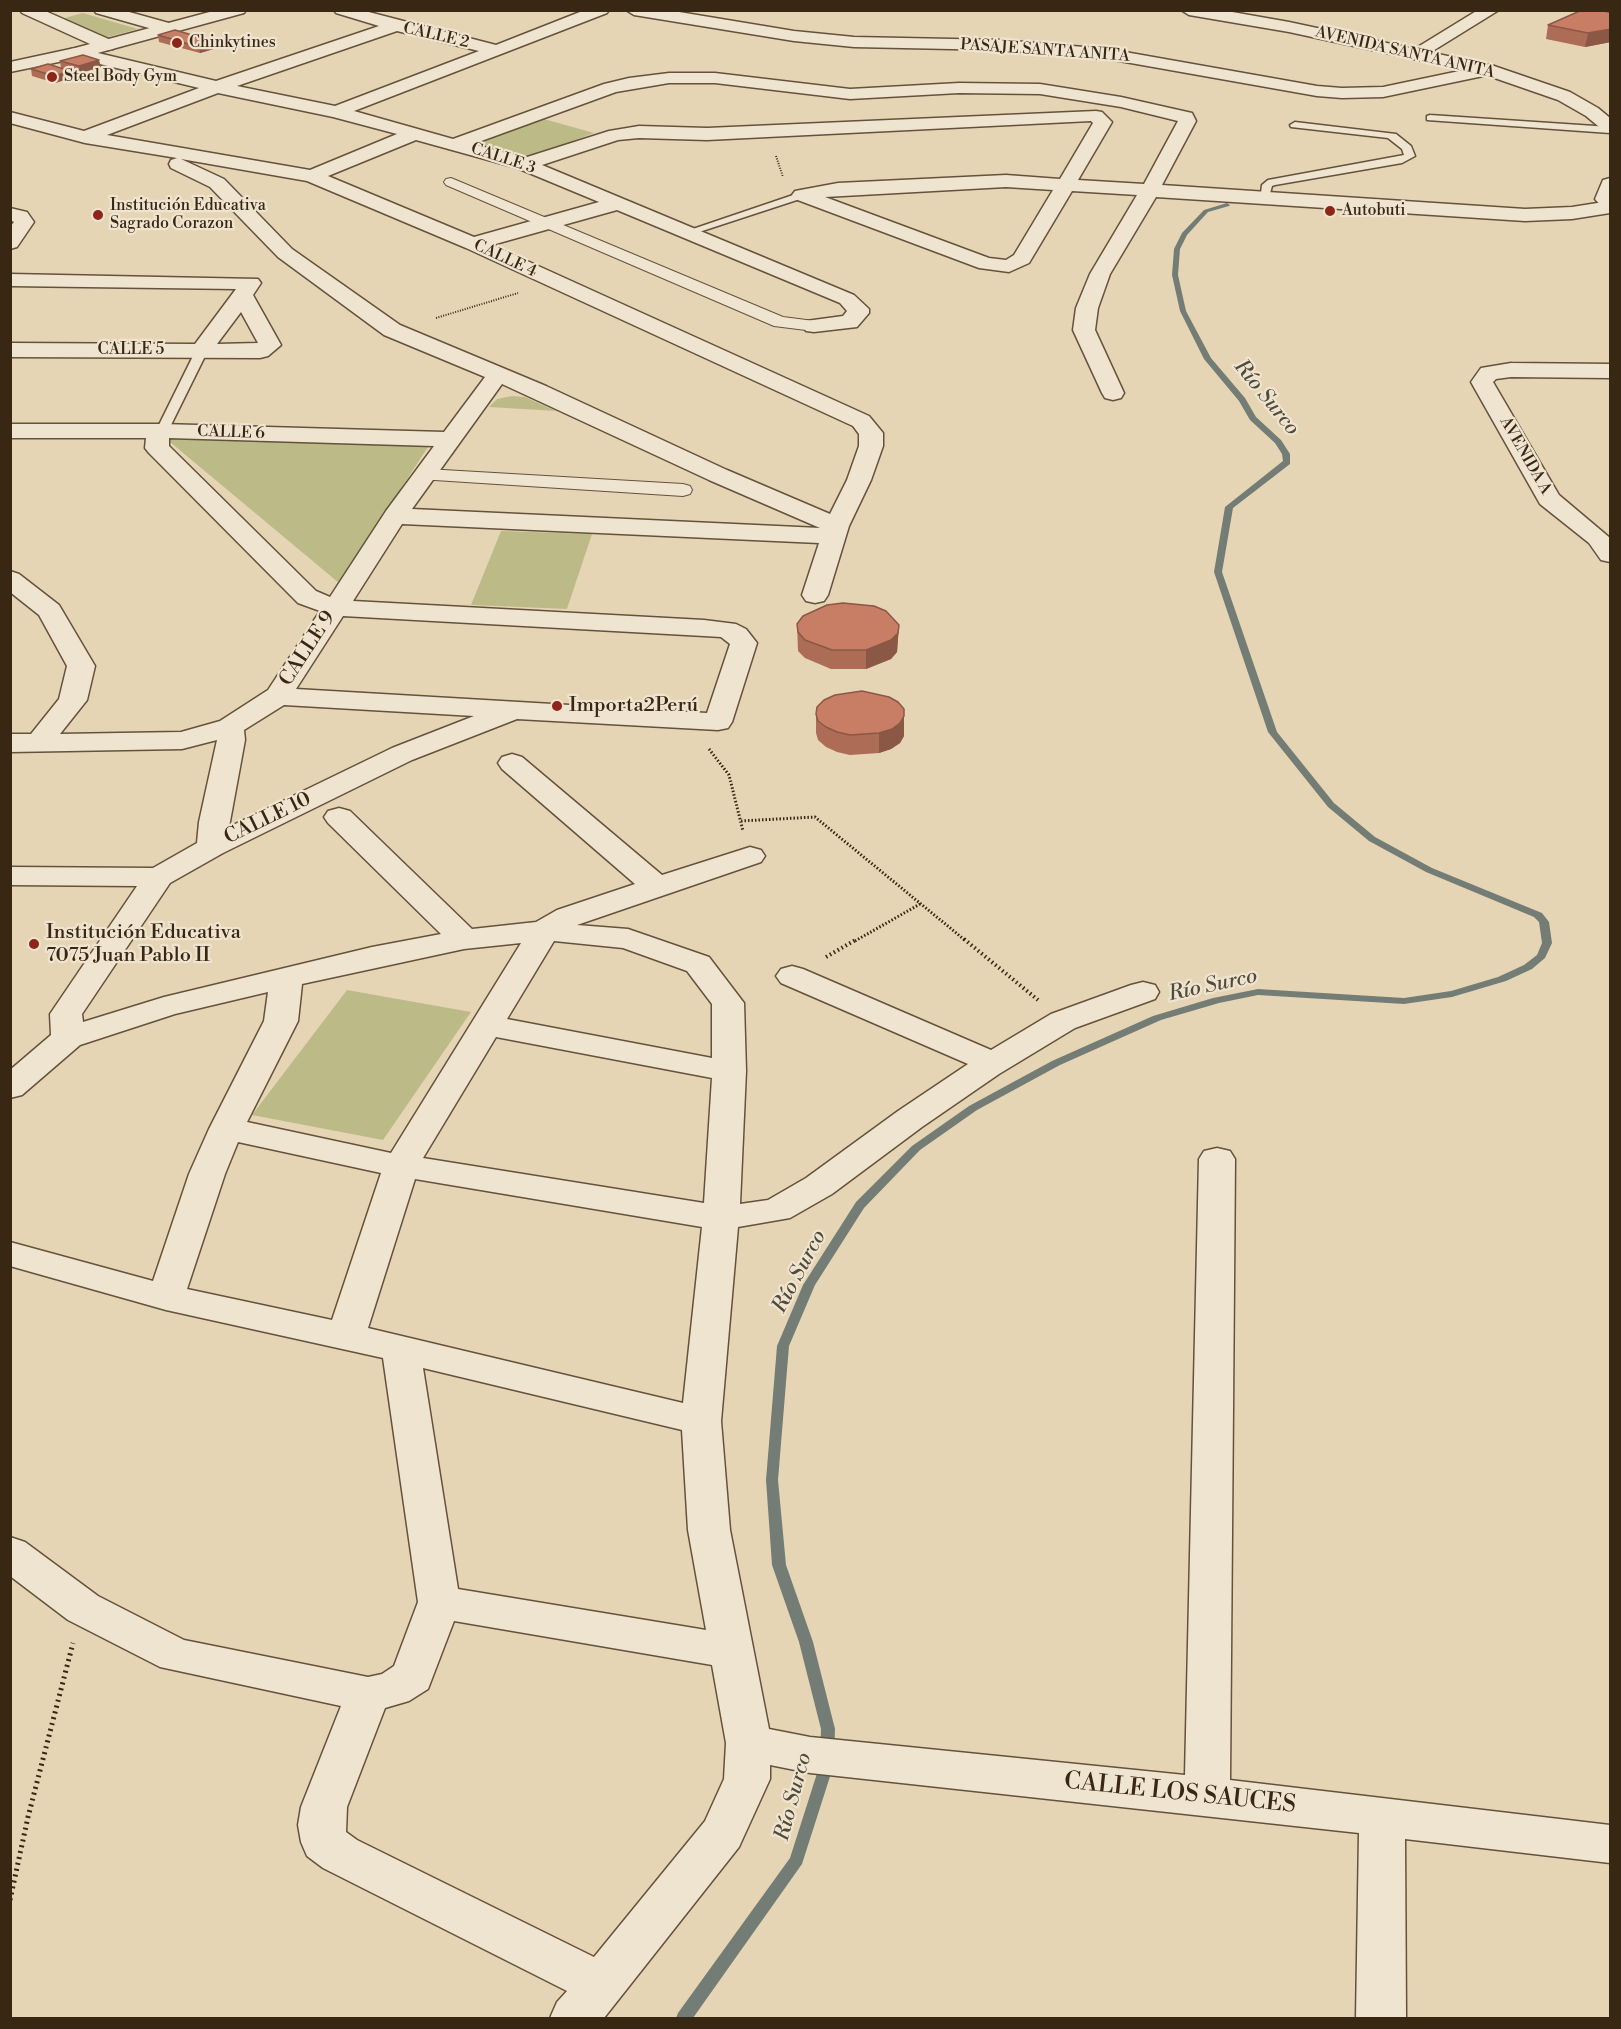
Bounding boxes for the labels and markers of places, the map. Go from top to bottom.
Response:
place label: Chinkytines [189,33,276,53]
marker: Chinkytines [170,36,184,50]
place label: Steel Body Gym [64,67,177,87]
marker: Steel Body Gym [45,70,59,84]
place label: Institución Educativa Sagrado Corazon [110,196,266,234]
place label: Autobuti [1342,201,1406,221]
marker: Autobuti [1323,204,1337,218]
marker: Institución Educativa Sagrado Corazon [91,208,105,222]
place label: Importa2Perú [569,694,698,718]
marker: Importa2Perú [550,699,564,713]
place label: Institución Educativa 7075 Juan Pablo II [46,921,241,968]
marker: Institución Educativa 7075 Juan Pablo II [27,937,41,951]

